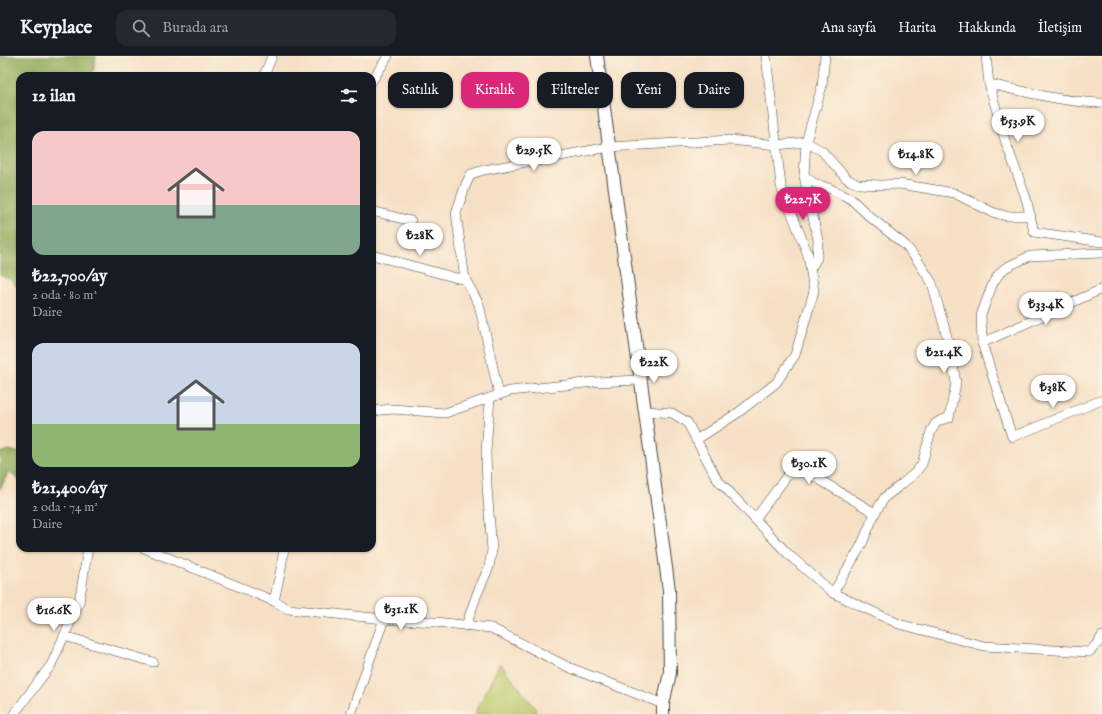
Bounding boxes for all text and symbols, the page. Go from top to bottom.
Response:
search box [116,10,396,46]
text: Keyplace [20,16,92,40]
icon: search [130,17,152,39]
text: Burada ara [162,18,228,37]
text: Ana sayfa [821,19,876,37]
text: Harita [898,19,936,37]
text: Hakkında [958,19,1016,37]
text: İletişim [1038,19,1082,37]
chip: Satılık [388,72,453,108]
chip: Kiralık [461,72,529,108]
chip: Filtreler [537,72,613,108]
chip: Yeni [621,72,676,108]
chip: Daire [684,72,744,108]
icon: filters [338,85,360,107]
text: 12 ilan [32,86,76,107]
pin: ₺53.9K [985,109,1051,143]
text: ₺53.9K [1001,113,1035,130]
pin: ₺29.5K [501,138,567,172]
text: ₺29.5K [516,142,552,159]
pin: ₺14.8K [883,142,949,176]
text: ₺14.8K [898,146,934,163]
icon: home [160,157,232,229]
pin: ₺22.7K [770,187,836,221]
text: ₺22.7K [784,191,822,208]
pin: ₺28K [396,223,444,257]
text: ₺28K [406,227,434,244]
text: ₺22,700/ay [32,266,107,287]
text: 2 oda · 80 m² [32,287,97,304]
pin: ₺33.4K [1013,292,1079,326]
text: ₺33.4K [1028,296,1064,313]
text: Daire [32,304,62,321]
pin: ₺21.4K [911,340,977,374]
text: ₺21.4K [925,344,963,361]
pin: ₺22K [630,350,678,384]
text: ₺22K [639,354,669,371]
icon: home [160,369,232,441]
pin: ₺38K [1029,375,1077,409]
text: ₺38K [1040,379,1066,396]
pin: ₺30.1K [776,451,842,485]
text: ₺30.1K [791,455,827,472]
text: ₺21,400/ay [32,478,107,499]
text: 2 oda · 74 m² [32,499,98,516]
text: Daire [32,516,62,533]
pin: ₺31.1K [368,597,434,631]
pin: ₺16.6K [21,598,87,632]
text: ₺31.1K [384,601,418,618]
text: ₺16.6K [36,602,72,619]

